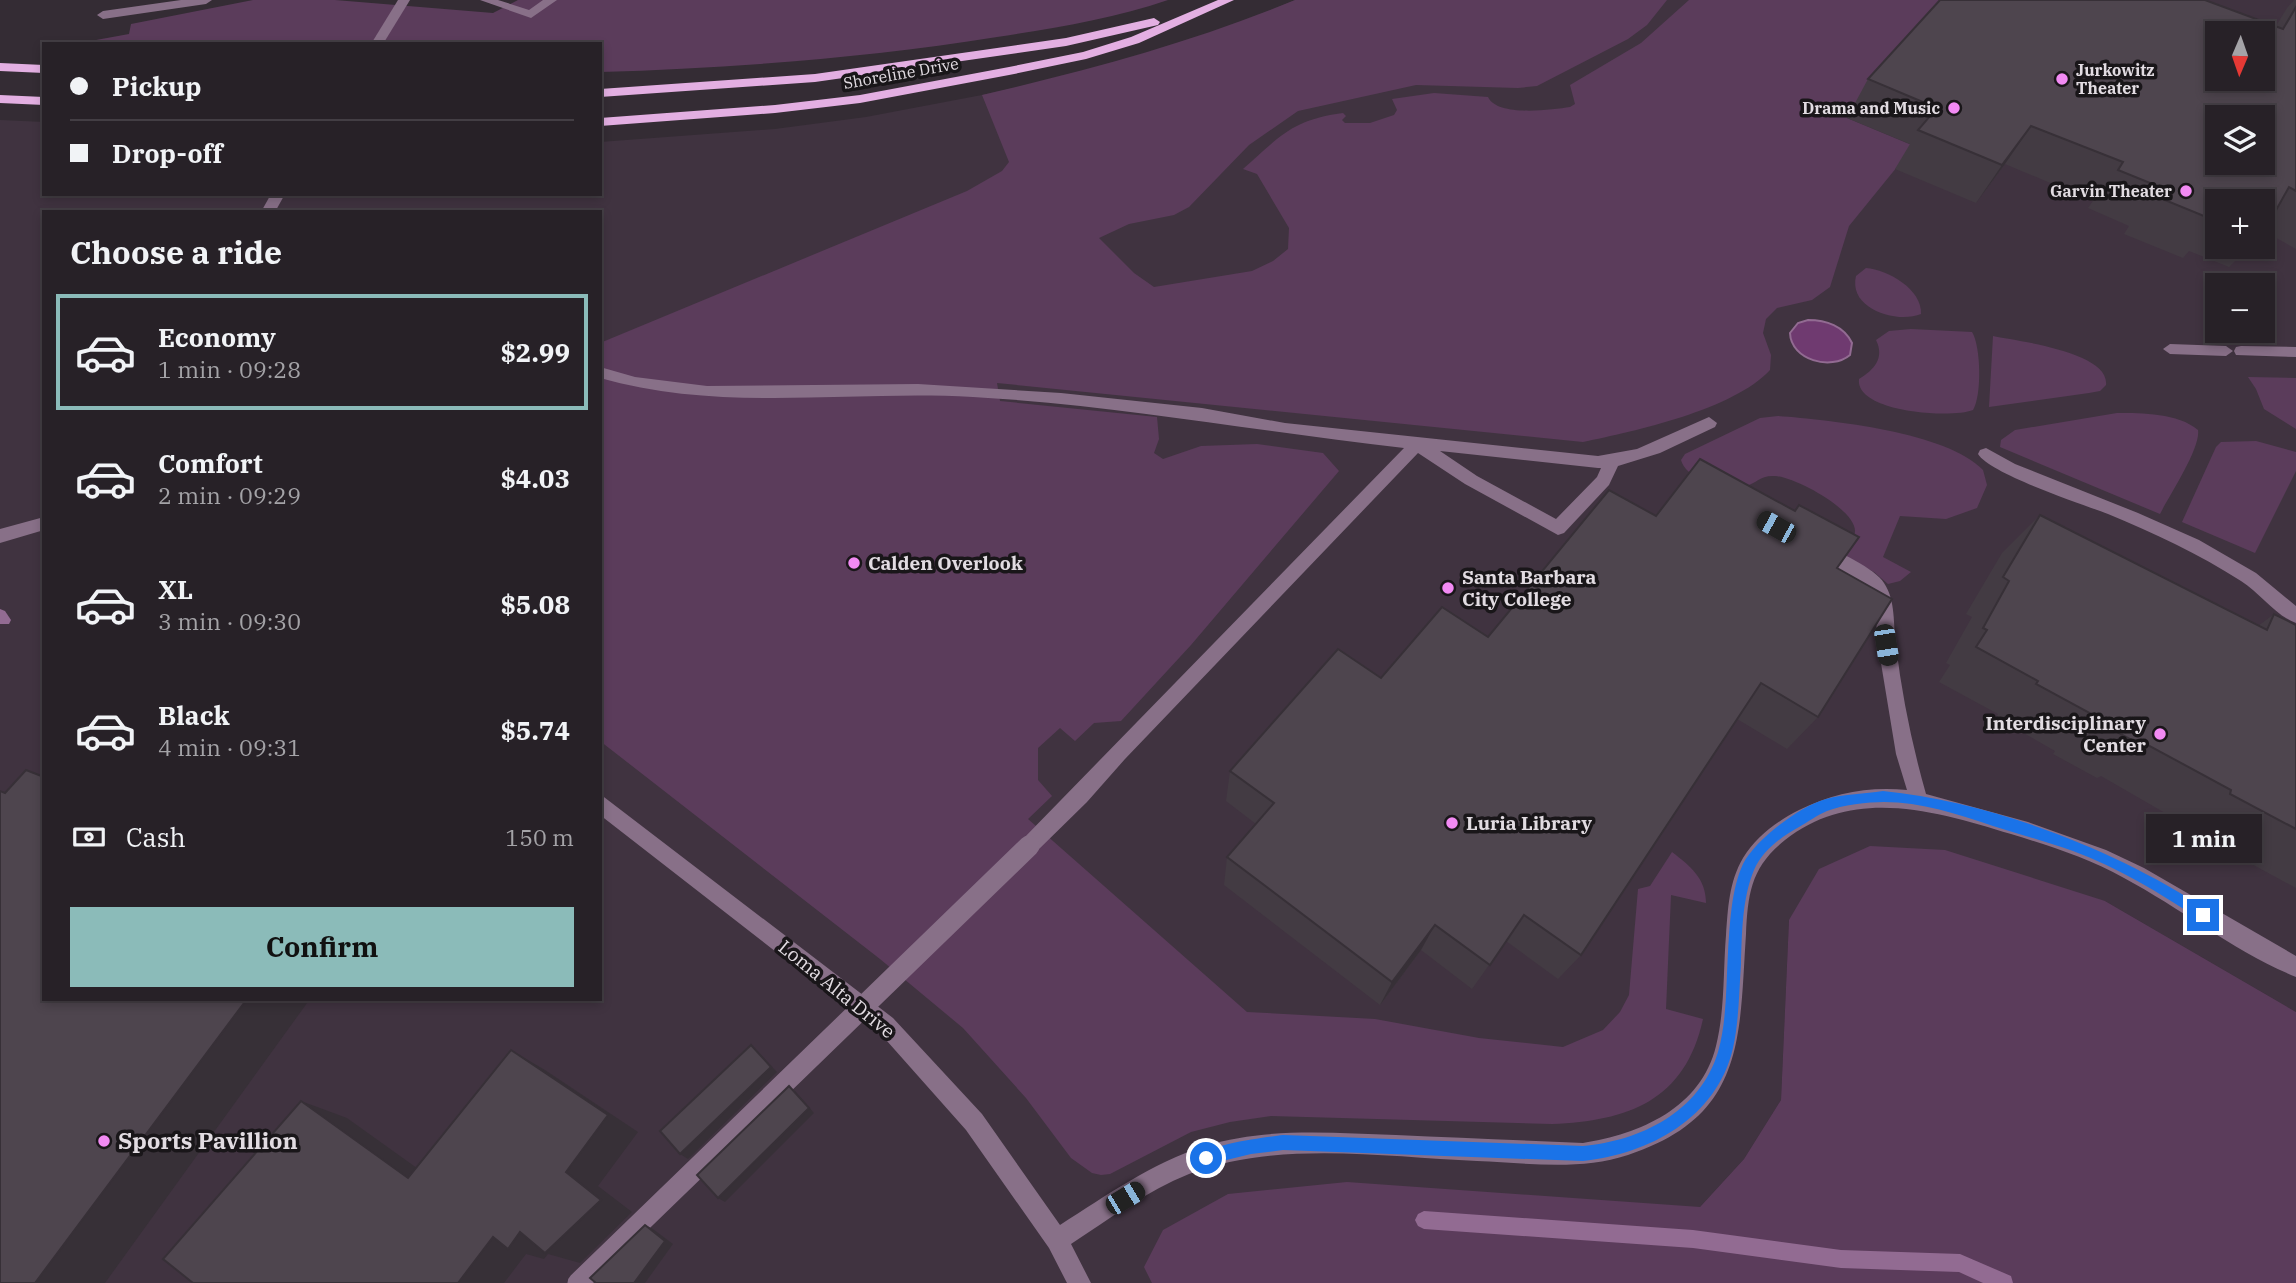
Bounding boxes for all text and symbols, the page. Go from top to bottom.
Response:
north arrow [2205,21,2275,91]
map controls [2205,21,2275,343]
street label: Shoreline Drive [842,53,960,93]
place label: Jurkowitz Theater [2076,60,2154,98]
text: Pickup [112,69,202,103]
marker: Jurkowitz Theater [2054,71,2070,87]
place label: Drama and Music [1802,98,1940,118]
marker: Drama and Music [1946,100,1962,116]
button: layers [2205,105,2275,175]
text: Drop-off [112,136,223,170]
place label: Garvin Theater [2050,181,2172,201]
marker: Garvin Theater [2178,183,2194,199]
button: + [2205,189,2275,259]
text: Choose a ride [70,231,282,273]
button: − [2205,273,2275,343]
text: Economy [158,320,276,354]
icon: car [74,321,137,384]
text: $2.99 [500,335,570,369]
text: 1 min · 09:28 [158,354,301,384]
text: Comfort [158,446,263,480]
icon: car [74,447,137,510]
text: $4.03 [500,461,570,495]
text: 2 min · 09:29 [158,480,301,510]
car [1753,508,1800,546]
place label: Calden Overlook [868,551,1023,575]
marker: Calden Overlook [846,555,862,571]
place label: Santa Barbara City College [1462,565,1597,611]
text: XL [158,572,193,606]
icon: car [74,573,137,636]
marker: Santa Barbara City College [1440,580,1456,596]
text: $5.08 [500,587,570,621]
text: 3 min · 09:30 [158,606,301,636]
car [1873,623,1900,667]
text: Black [158,698,230,732]
icon: car [74,699,137,762]
place label: Interdisciplinary Center [1986,711,2147,757]
text: $5.74 [500,713,570,747]
marker: Interdisciplinary Center [2152,726,2168,742]
text: 4 min · 09:31 [158,732,301,762]
place label: Luria Library [1466,811,1592,835]
callout: 1 min [2145,814,2261,862]
marker: Luria Library [1444,815,1460,831]
icon: cash [70,818,108,856]
text: Cash [126,820,186,854]
text: 150 m [505,822,574,852]
text: 1 min [2172,823,2236,853]
route end [2187,899,2219,931]
button: Confirm [70,907,574,987]
street label: Loma Alta Drive [774,935,900,1043]
place label: Sports Pavillion [118,1125,298,1155]
marker: Sports Pavillion [96,1133,112,1149]
route start [1190,1142,1222,1174]
car [1102,1178,1149,1218]

